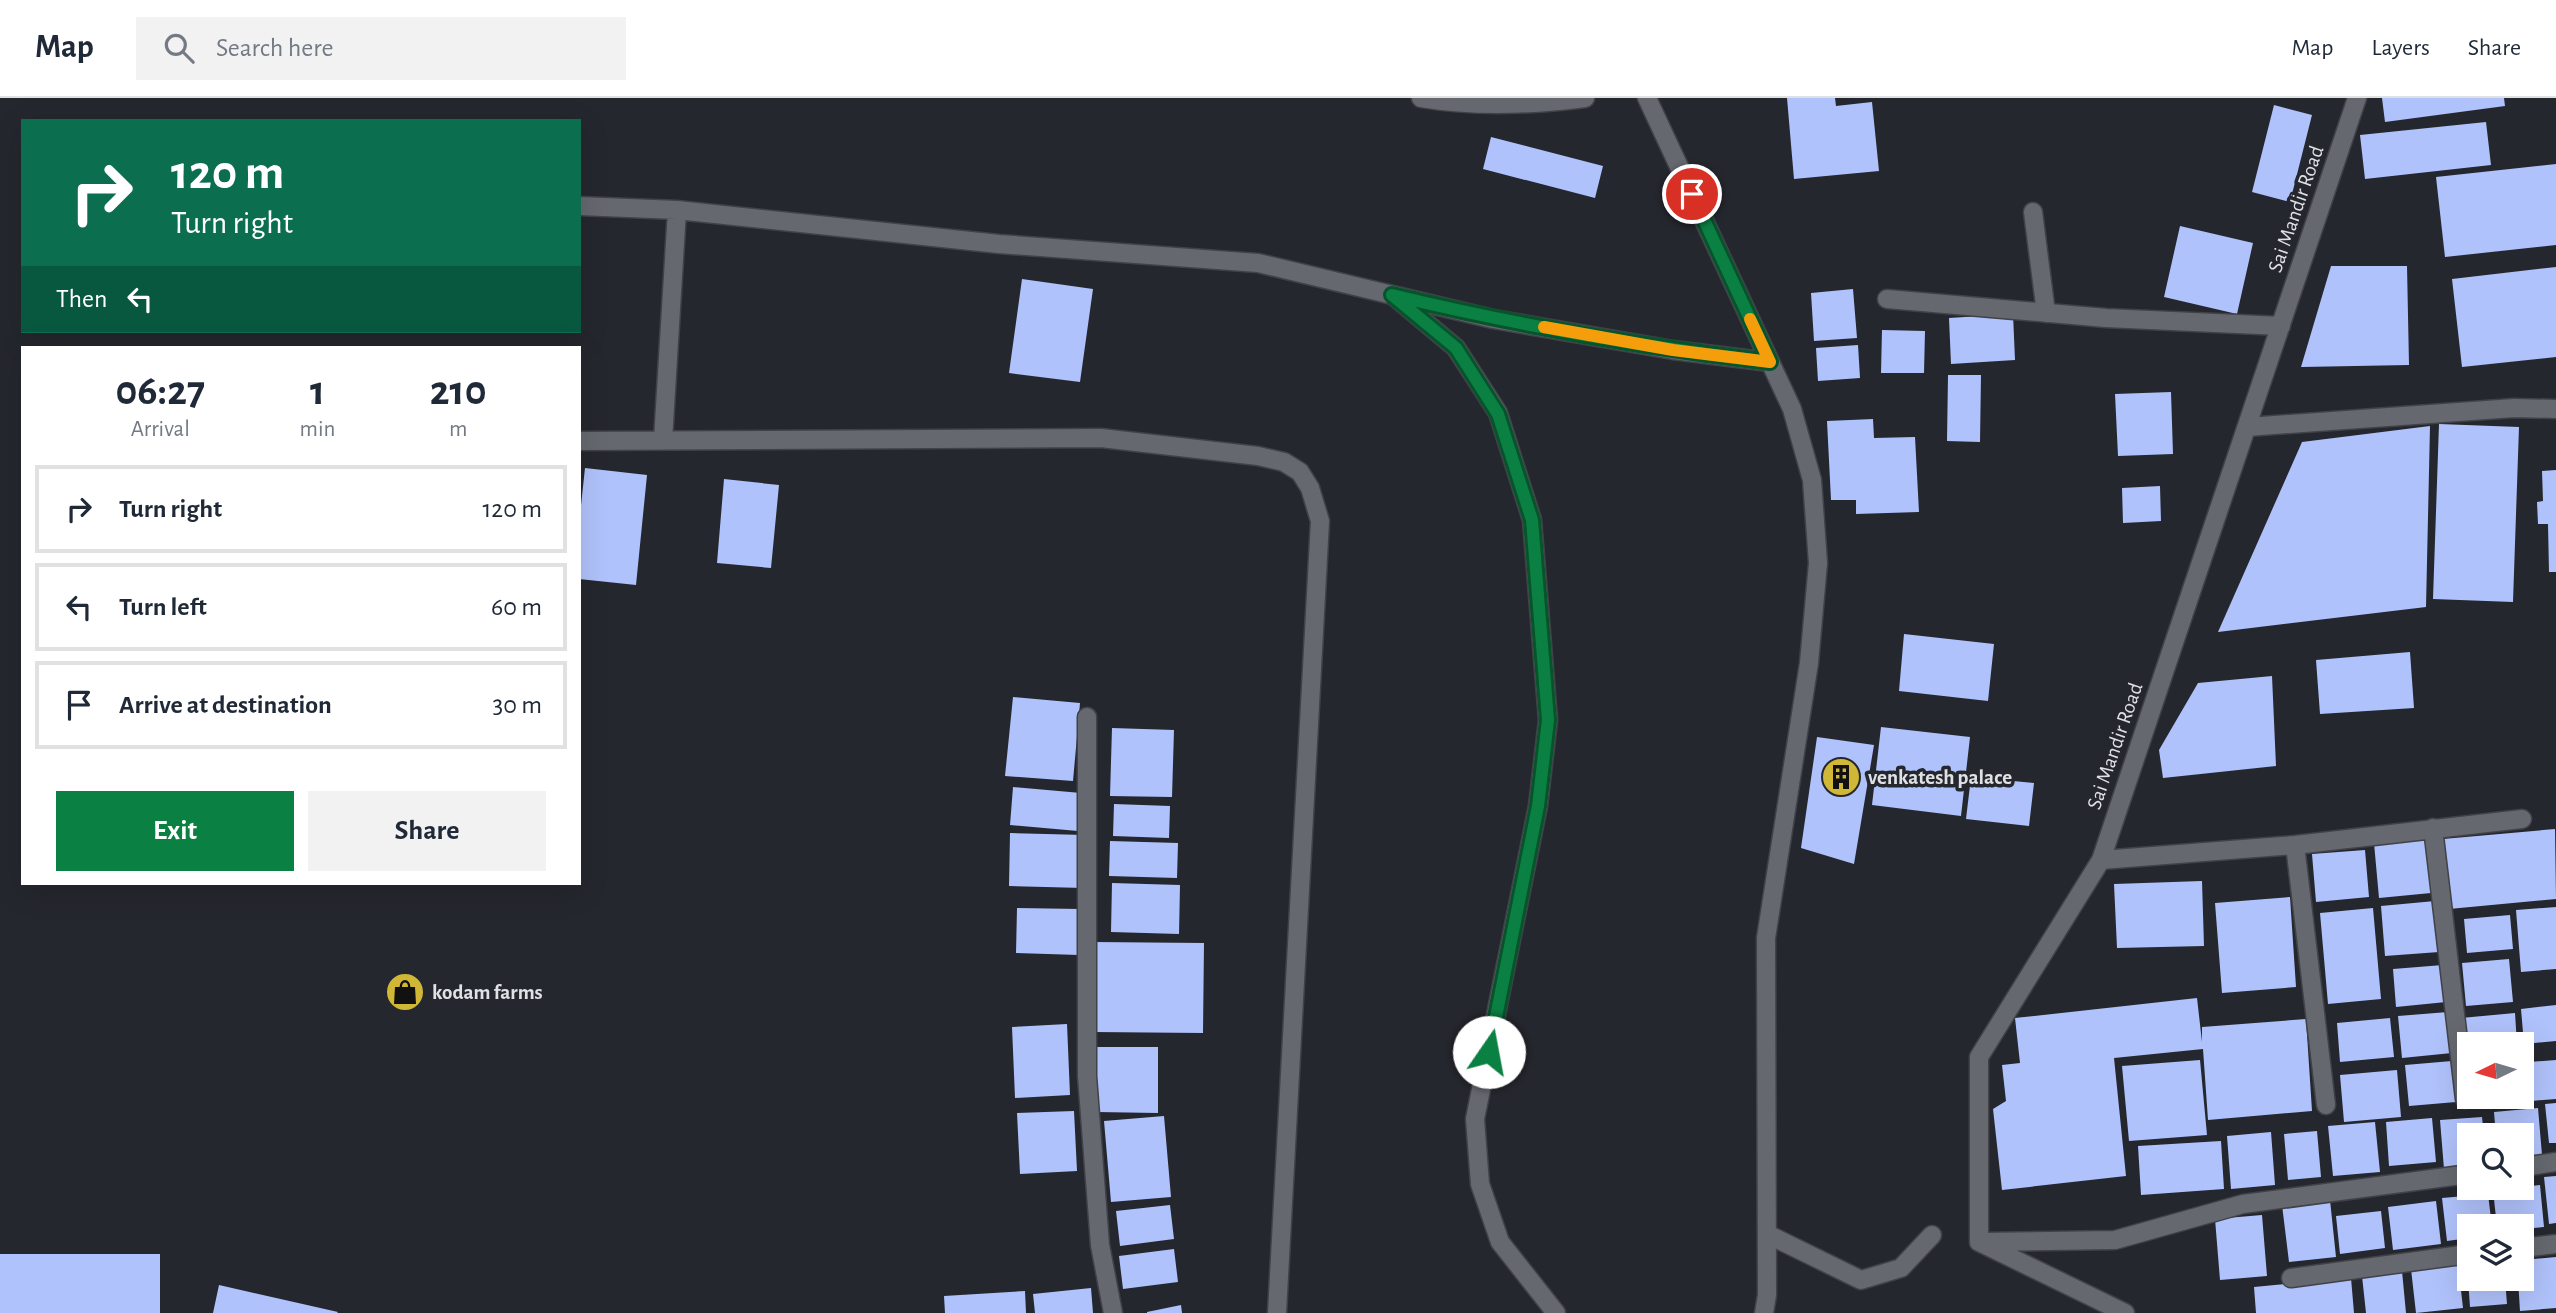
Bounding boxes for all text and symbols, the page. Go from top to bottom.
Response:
search box [136,17,626,80]
icon: search [160,29,198,67]
text: Map [35,31,94,64]
text: Search here [216,35,334,61]
text: Map [2291,36,2333,60]
text: Layers [2371,36,2430,60]
text: Share [2468,36,2521,60]
street label: Sai Mandir Road [2265,143,2328,275]
icon: right [56,147,147,238]
text: 120 m [171,149,284,198]
pin [1662,164,1722,224]
icon: arrive [1673,175,1711,213]
text: Turn right [171,207,293,239]
icon: left [121,280,159,318]
text: Then [56,286,107,312]
text: 06:27 [115,370,205,412]
text: 1 [310,370,325,412]
text: 210 [430,370,487,412]
text: Arrival [131,418,190,441]
text: min [300,418,335,441]
text: m [449,418,467,441]
icon: right [60,490,98,528]
text: Turn right [119,496,222,522]
text: 120 m [482,496,542,522]
icon: left [60,588,98,626]
text: Turn left [119,594,207,620]
text: 60 m [491,594,542,620]
street label: Sai Mandir Road [2084,680,2147,812]
icon: arrive [60,686,98,724]
text: Arrive at destination [119,692,332,718]
text: 30 m [492,692,542,718]
building icon: venkatesh palace [1820,756,1862,798]
place label: venkatesh palace [1868,767,2012,788]
button: Exit [56,791,294,871]
button: Share [308,791,546,871]
shop icon: kodam farms [384,971,426,1013]
place label: kodam farms [432,982,543,1003]
position arrow [1452,1015,1526,1089]
north arrow [2457,1032,2534,1110]
map controls [2457,1032,2534,1291]
button: search [2457,1123,2534,1200]
button: layers [2457,1214,2534,1291]

